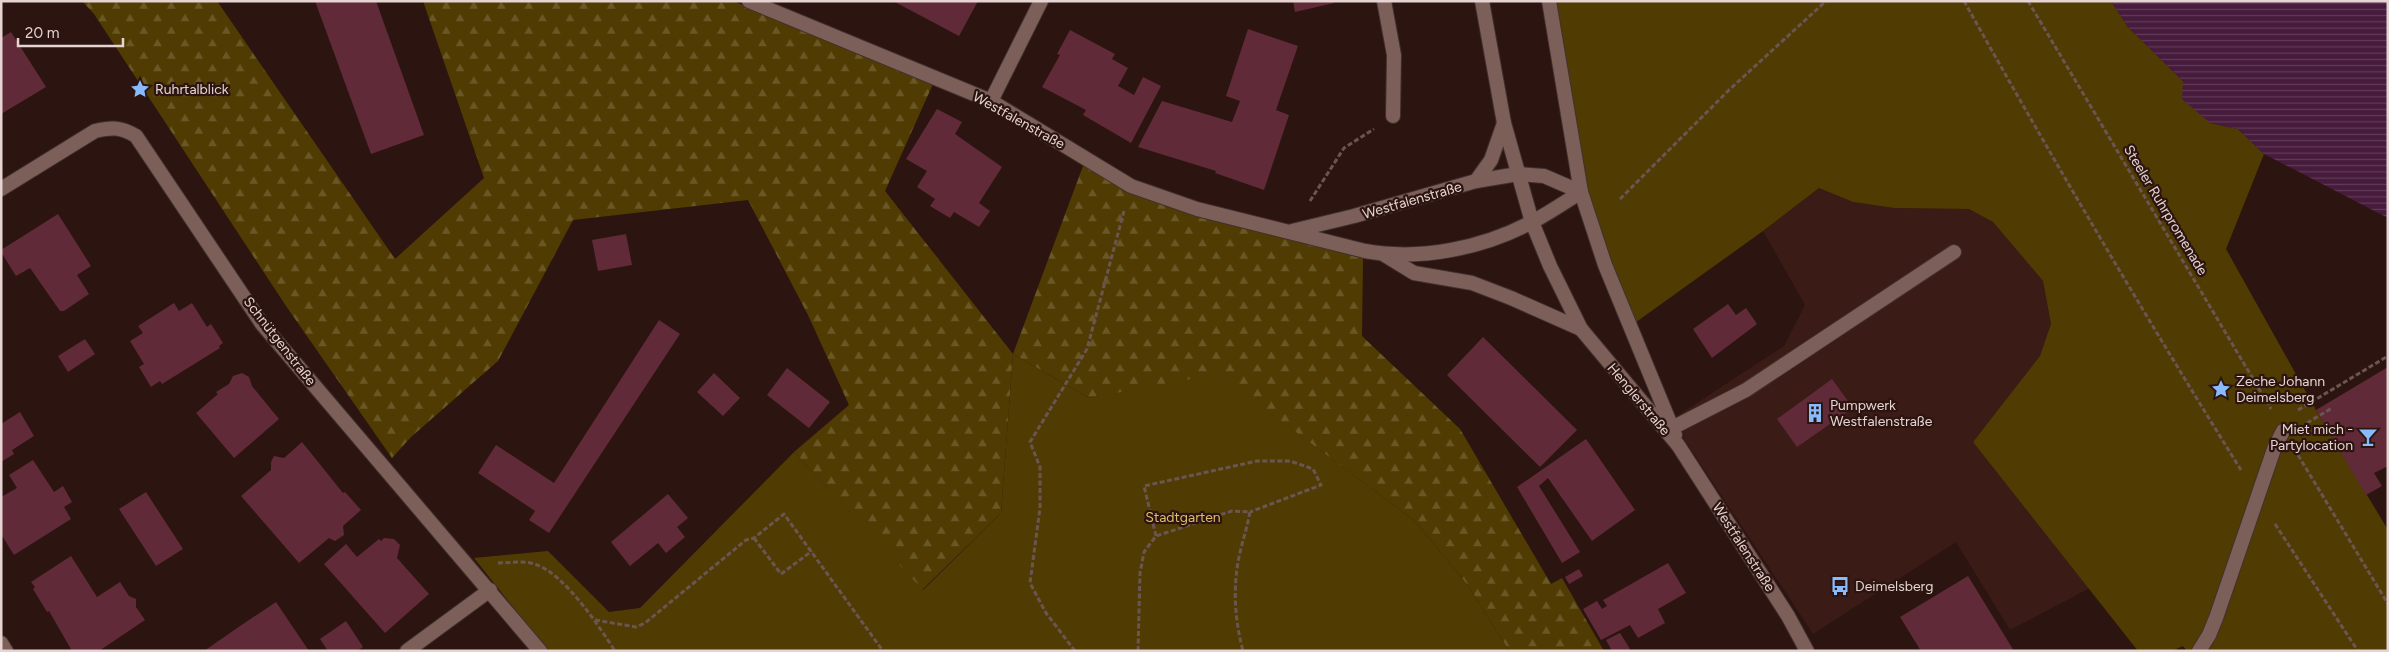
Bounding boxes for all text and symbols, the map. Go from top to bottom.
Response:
scale bar [18,15,122,47]
text: 20 m [25,24,59,42]
place icon: Ruhrtalblick [129,78,151,100]
place label: Ruhrtalblick [155,81,229,98]
street label: Westfalenstraße [970,88,1068,153]
street label: Steeler Ruhrpromenade [2120,142,2211,279]
street label: Westfalenstraße [1361,178,1464,223]
street label: Schnütgenstraße [240,294,320,389]
street label: Henglerstraße [1604,360,1674,439]
place label: Zeche Johann Deimelsberg [2236,373,2325,406]
place icon: Zeche Johann Deimelsberg [2210,378,2232,400]
place label: Pumpwerk Westfalenstraße [1830,397,1933,430]
building icon: Pumpwerk Westfalenstraße [1804,402,1826,424]
place label: Miet mich - Partylocation [2270,421,2353,454]
bar icon: Miet mich - Partylocation [2357,426,2379,448]
street label: Westfalenstraße [1709,500,1779,595]
park label: Stadtgarten [1145,509,1221,526]
bus stop icon: Deimelsberg [1829,575,1851,597]
place label: Deimelsberg [1855,578,1933,595]

